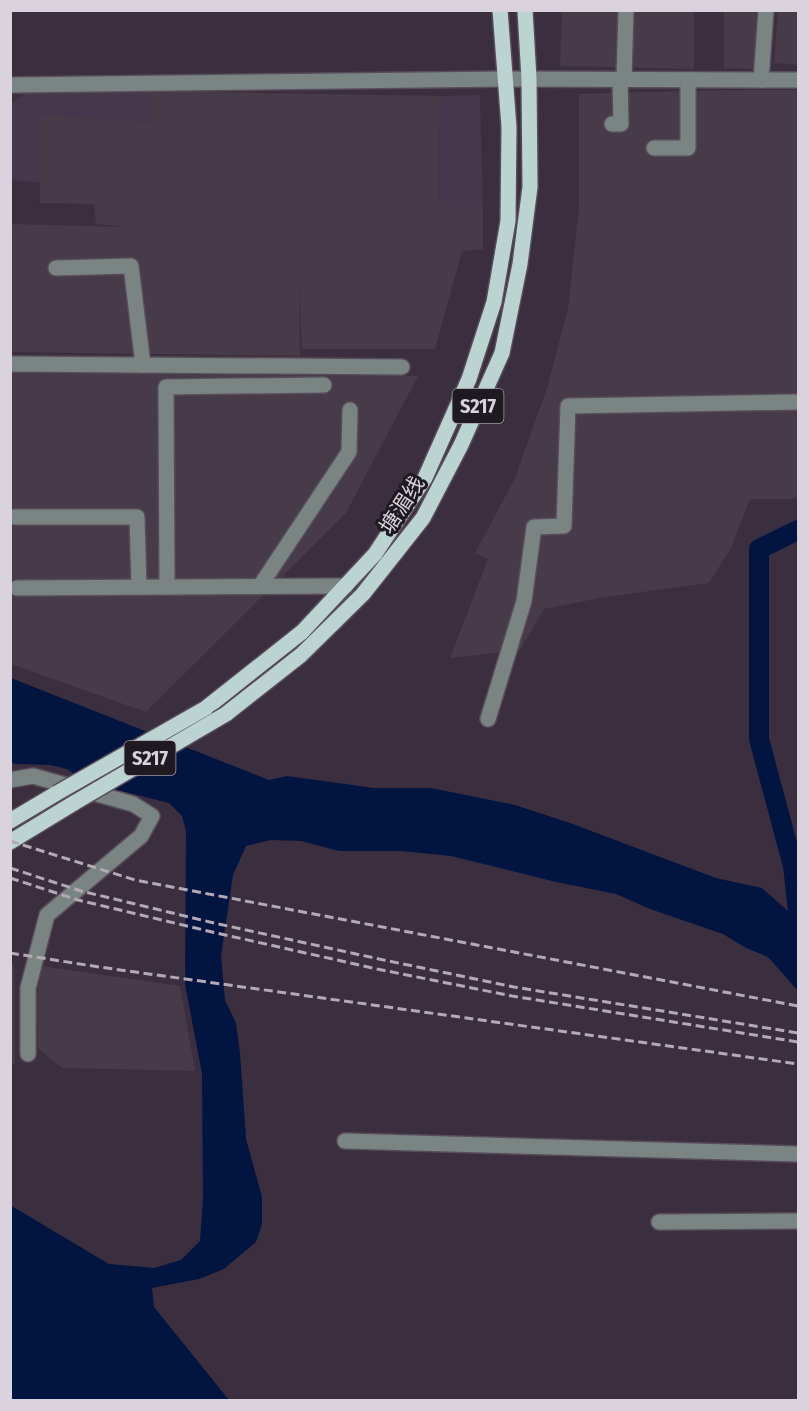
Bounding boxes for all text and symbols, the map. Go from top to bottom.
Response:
road number: S217 [452,389,504,423]
street label: 塘湄线 [374,472,430,538]
road number: S217 [124,741,176,775]

